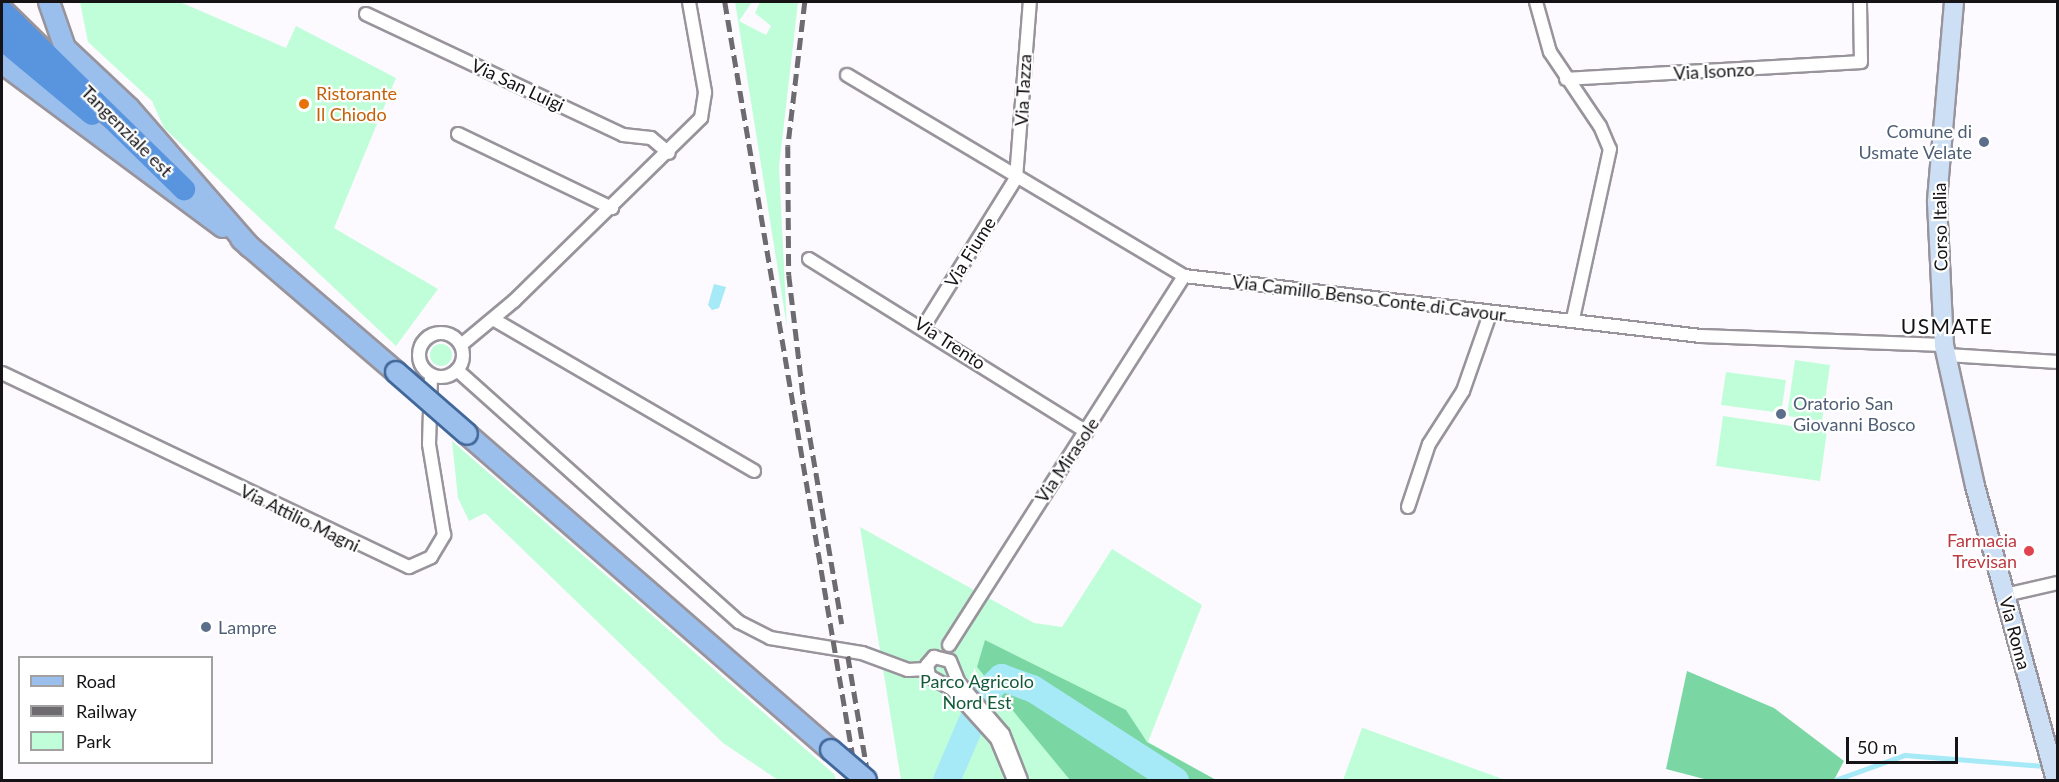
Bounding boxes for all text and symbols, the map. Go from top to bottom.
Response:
street label: Via Tazza [1010,53,1036,127]
street label: Via San Luigi [468,54,568,116]
street label: Via Isonzo [1673,58,1755,84]
street label: Tangenziale est [77,81,177,181]
place label: Ristorante Il Chiodo [316,83,397,125]
marker: Ristorante Il Chiodo [297,97,311,111]
place label: Comune di Usmate Velate [1858,121,1972,164]
marker: Comune di Usmate Velate [1977,135,1991,149]
street label: Corso Italia [1928,182,1952,272]
street label: Via Fiume [940,213,1000,291]
street label: Via Camillo Benso Conte di Cavour [1231,271,1507,325]
street label: Via Trento [910,312,990,374]
district label: USMATE [1901,313,1993,339]
place label: Oratorio San Giovanni Bosco [1793,393,1916,436]
marker: Oratorio San Giovanni Bosco [1774,407,1788,421]
street label: Via Mirasole [1031,413,1103,507]
street label: Via Attilio Magni [236,480,364,556]
place label: Farmacia Trevisan [1947,530,2017,572]
marker: Farmacia Trevisan [2022,544,2036,558]
street label: Via Roma [1995,594,2035,672]
place label: Lampre [218,616,277,638]
marker: Lampre [199,620,213,634]
legend [18,656,213,764]
text: Road [76,670,116,692]
park label: Parco Agricolo Nord Est [920,671,1034,714]
text: Railway [76,700,137,722]
scale bar [1849,725,1962,763]
text: Park [76,730,111,752]
text: 50 m [1857,736,1897,758]

